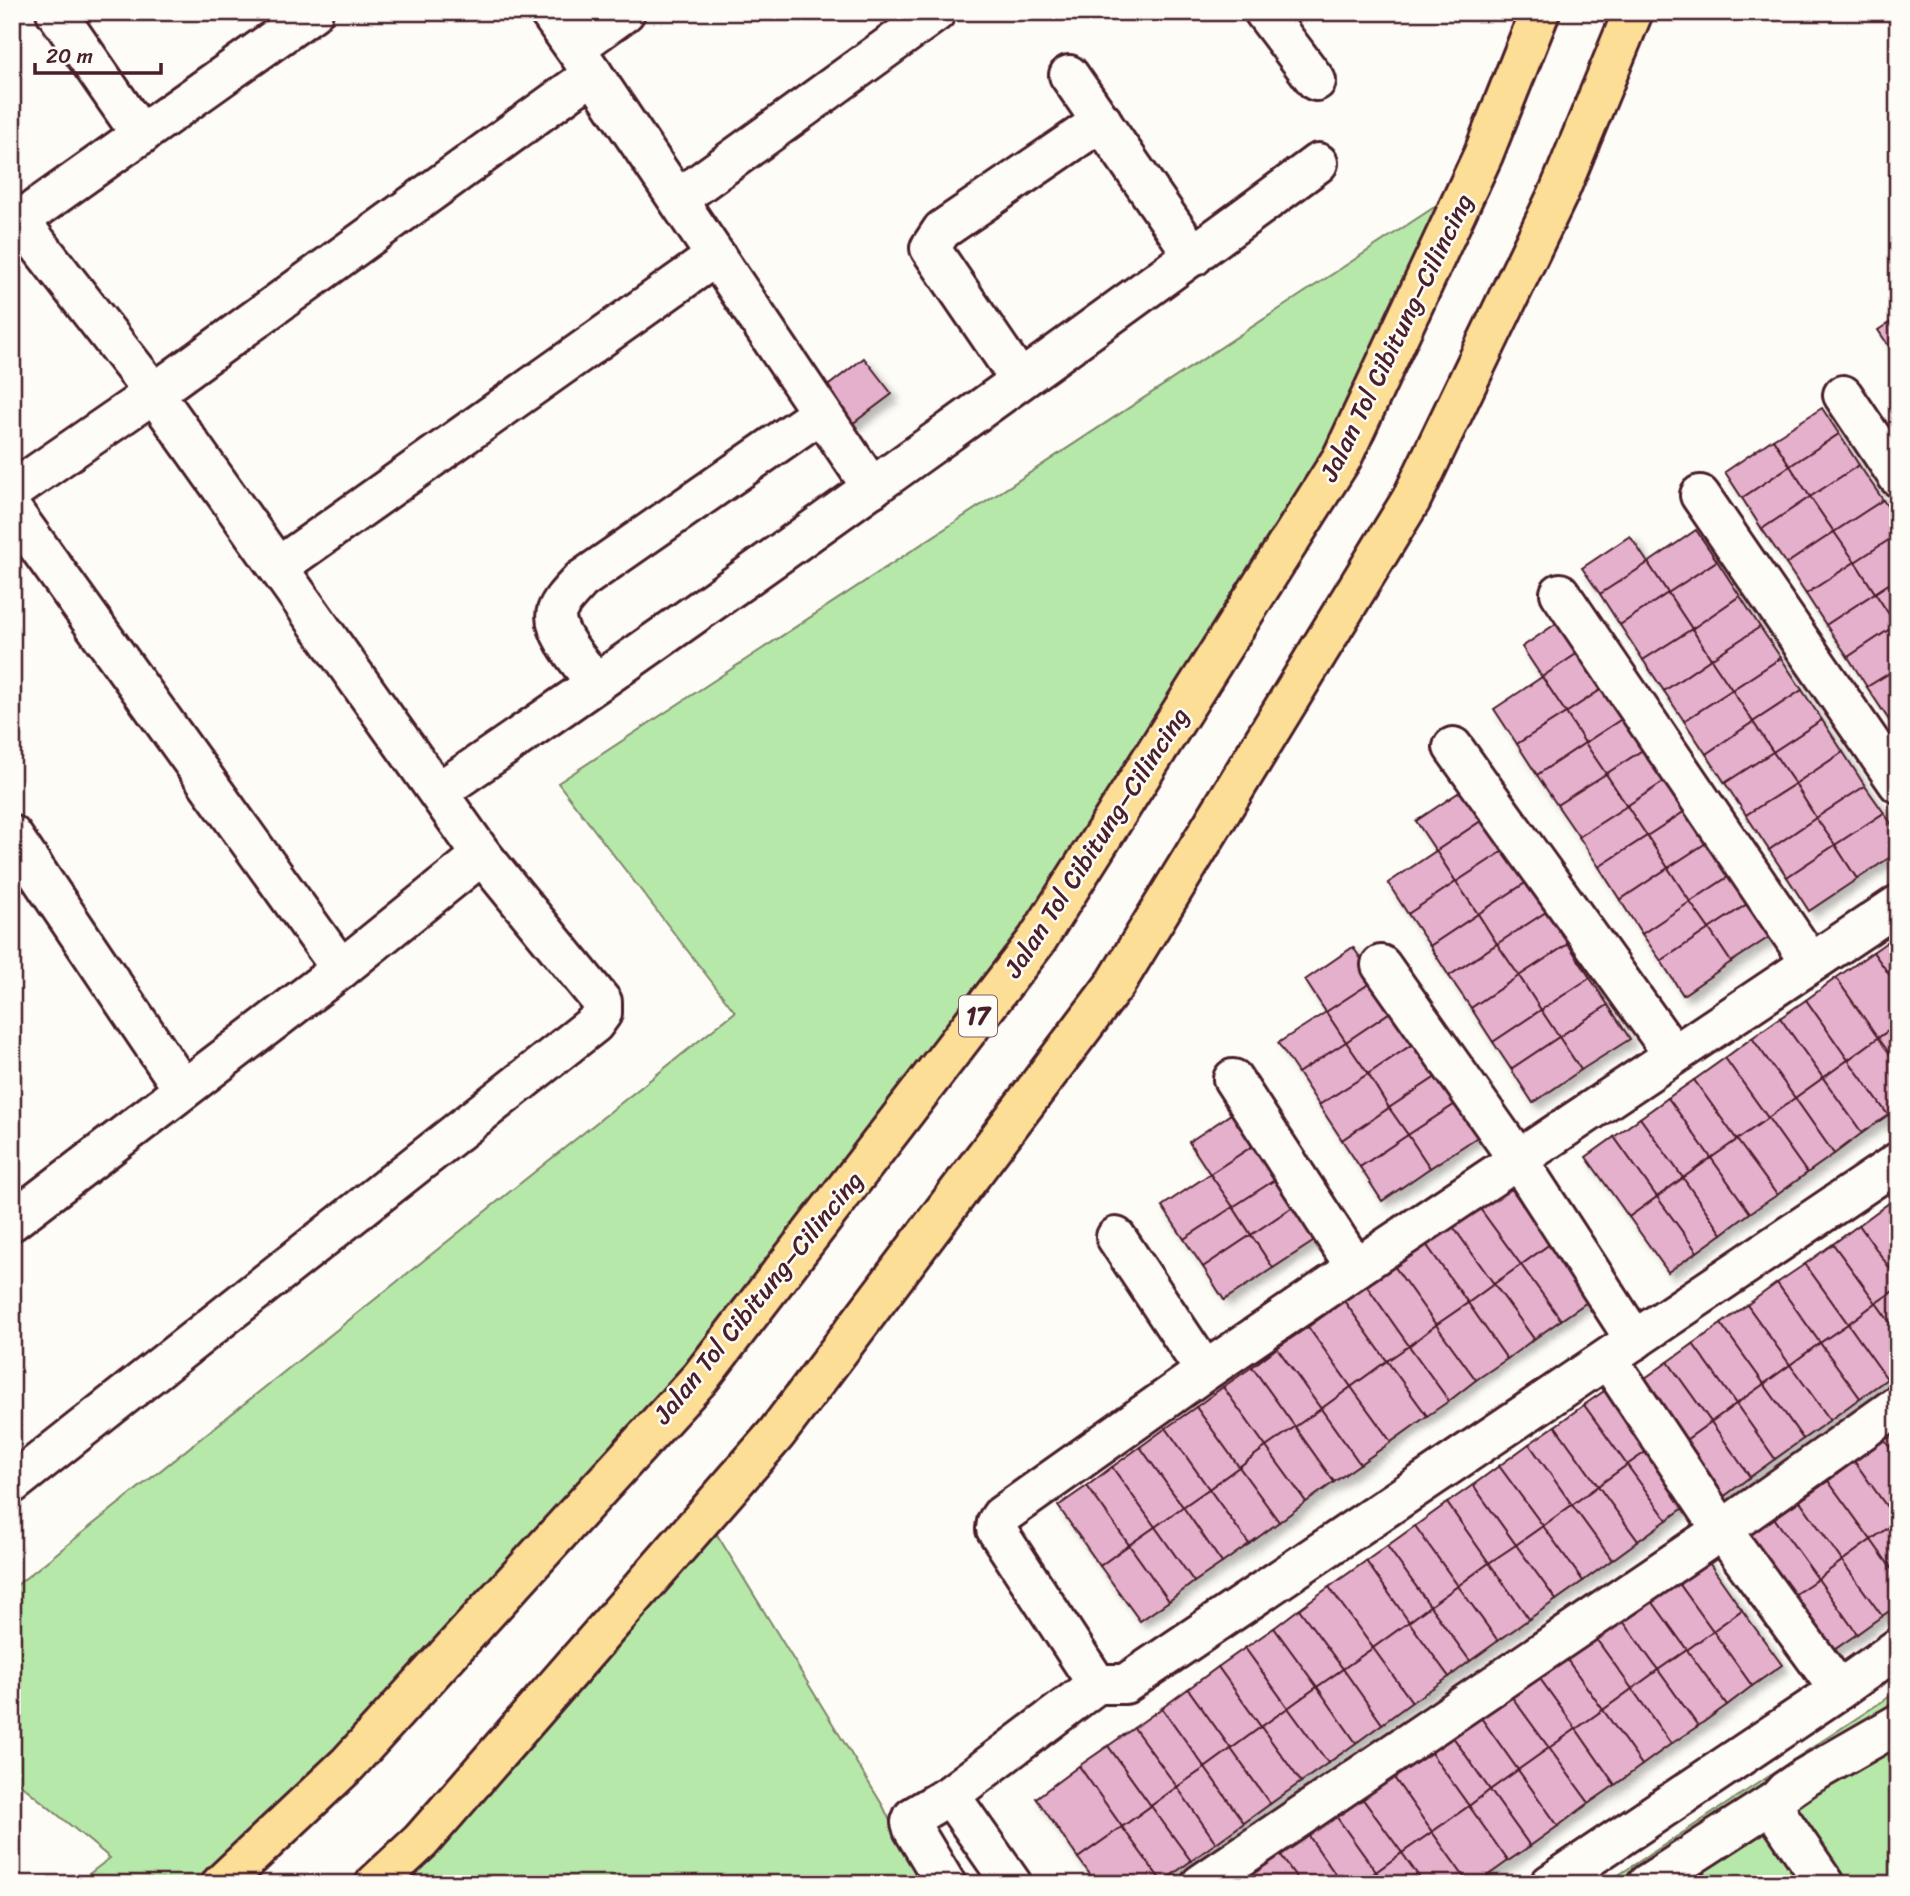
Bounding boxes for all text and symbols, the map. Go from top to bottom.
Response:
scale bar [35,32,161,76]
text: 20 m [46,37,93,75]
street label: Jalan Tol Cibitung–Cilincing [1306,185,1486,490]
street label: Jalan Tol Cibitung–Cilincing [990,697,1201,988]
road number: 17 [959,996,997,1036]
street label: Jalan Tol Cibitung–Cilincing [640,1160,875,1435]

